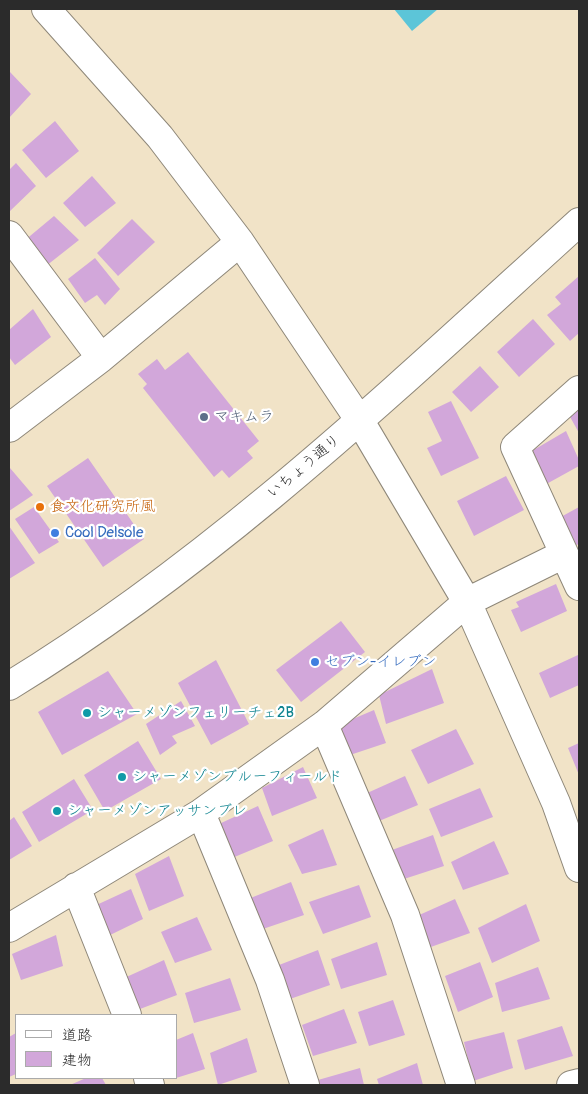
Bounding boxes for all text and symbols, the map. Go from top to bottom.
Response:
place label: マキムラ [214,408,274,426]
marker: マキムラ [198,411,210,423]
street label: いちょう通り [264,431,344,503]
place label: 食文化研究所風 [50,498,155,516]
marker: 食文化研究所風 [34,501,46,513]
place label: Cool Delsole [65,524,143,542]
marker: Cool Delsole [49,527,61,539]
place label: セブン-イレブン [325,653,436,671]
marker: セブン-イレブン [309,656,321,668]
place label: シャーメゾンフェリーチェ2B [97,704,294,722]
marker: シャーメゾンフェリーチェ2B [81,707,93,719]
place label: シャーメゾンブルーフィールド [132,768,343,786]
marker: シャーメゾンブルーフィールド [116,771,128,783]
place label: シャーメゾンアッサンブレ [67,802,247,820]
marker: シャーメゾンアッサンブレ [51,805,63,817]
legend [15,1014,178,1079]
text: 道路 [62,1026,92,1045]
text: 建物 [62,1051,92,1070]

